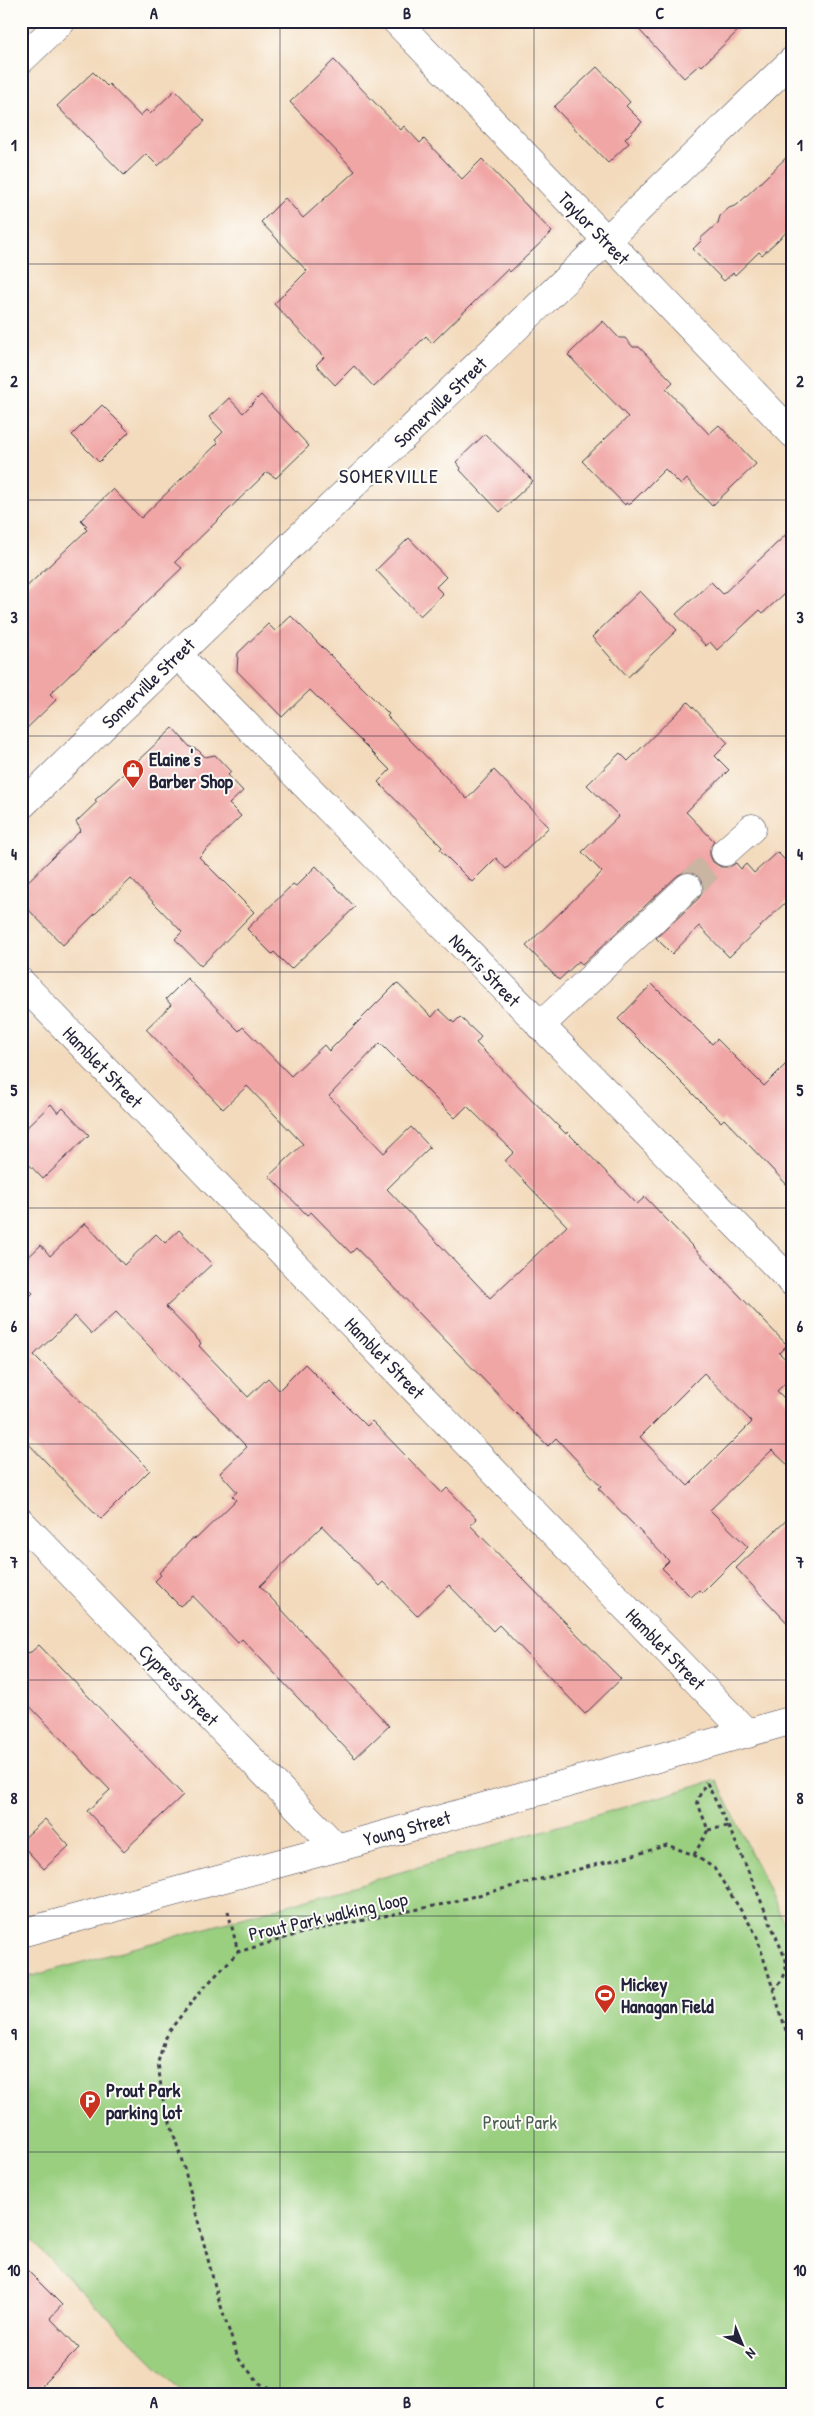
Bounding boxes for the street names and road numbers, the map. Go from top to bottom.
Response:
street label: Taylor Street [552,186,636,271]
street label: Somerville Street [388,351,493,453]
street label: Somerville Street [96,632,201,734]
street label: Norris Street [443,928,527,1013]
street label: Hamblet Street [57,1020,149,1114]
street label: Hamblet Street [339,1311,431,1405]
street label: Hamblet Street [620,1602,712,1696]
street label: Cypress Street [133,1638,225,1732]
street label: Young Street [361,1804,454,1852]
street label: Prout Park walking loop [246,1885,410,1947]

